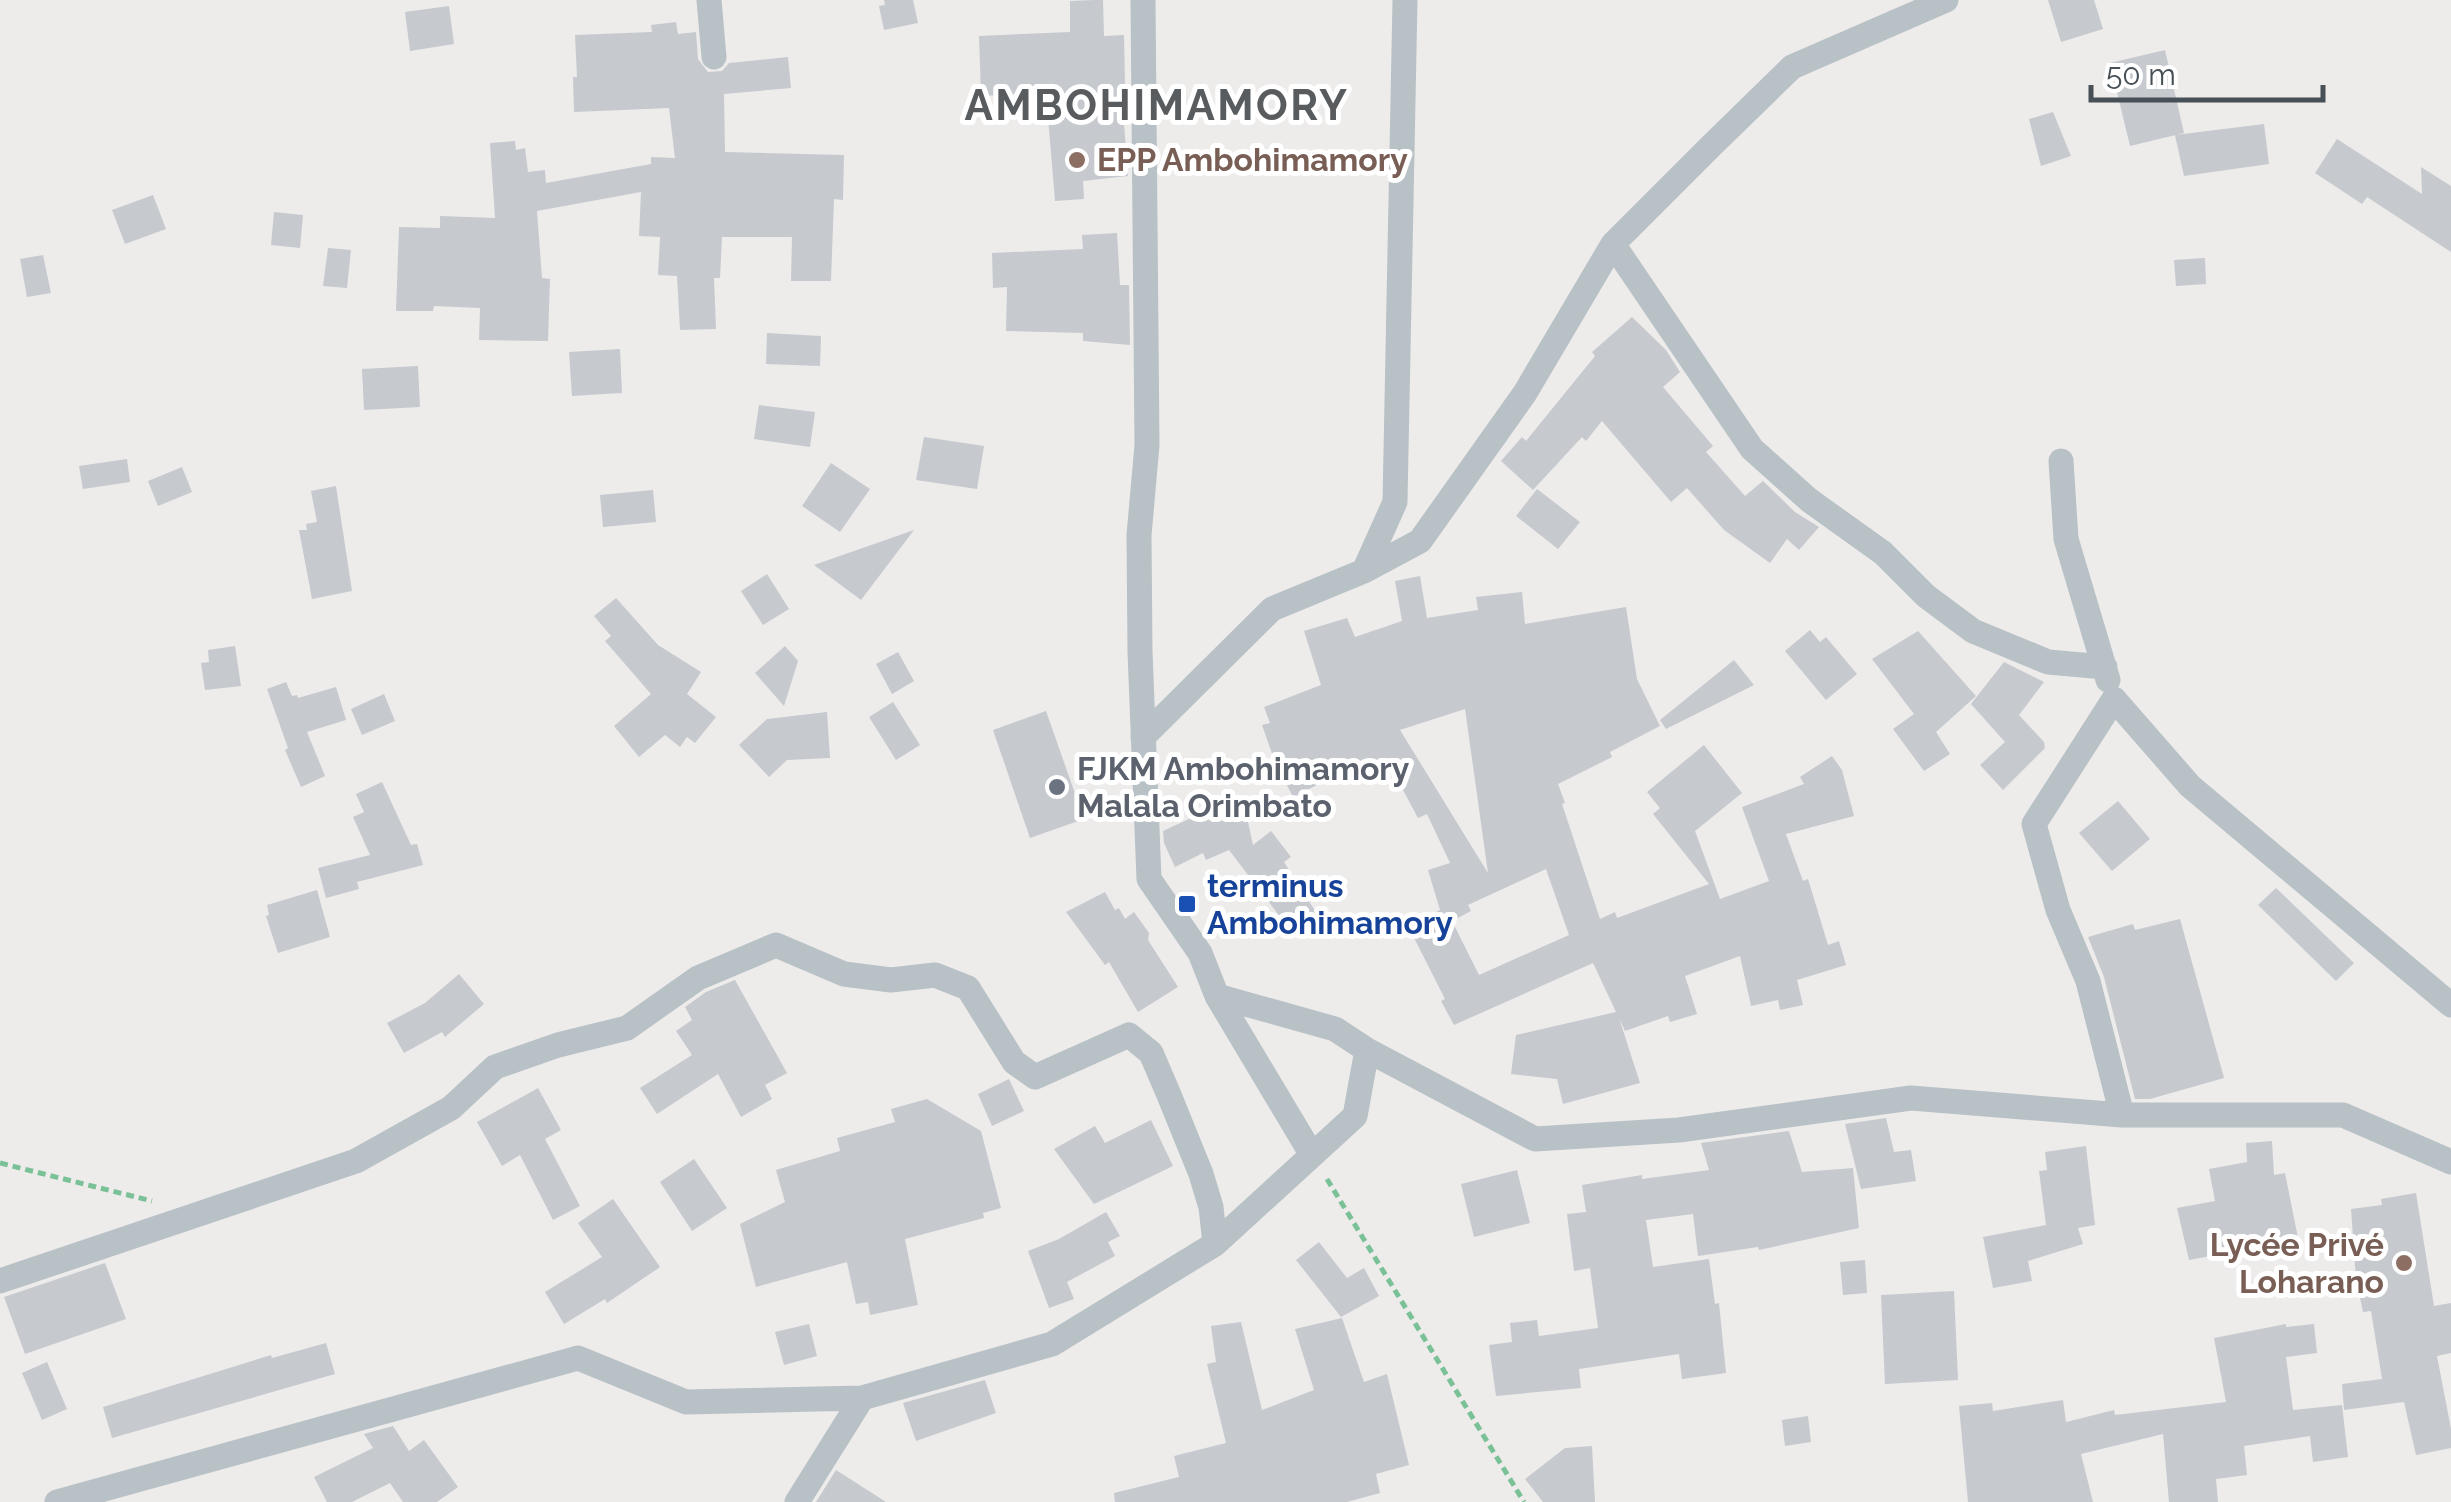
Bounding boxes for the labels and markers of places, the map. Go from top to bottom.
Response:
place label: EPP Ambohimamory [1097,141,1408,178]
marker: EPP Ambohimamory [1066,149,1088,171]
place label: FJKM Ambohimamory Malala Orimbato [1077,750,1410,824]
marker: FJKM Ambohimamory Malala Orimbato [1046,776,1068,798]
place label: terminus Ambohimamory [1207,867,1453,941]
marker: terminus Ambohimamory [1176,893,1198,915]
place label: Lycée Privé Loharano [2210,1226,2384,1300]
marker: Lycée Privé Loharano [2393,1252,2415,1274]

